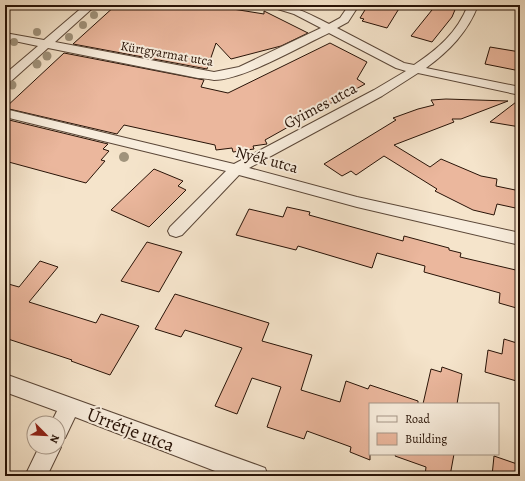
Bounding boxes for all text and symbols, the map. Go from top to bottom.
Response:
street label: Kürtgyarmat utca [119,37,215,70]
street label: Gyimes utca [280,77,361,134]
street label: Nyék utca [233,141,301,179]
street label: Úrrétje utca [83,401,178,459]
legend [369,403,499,455]
text: Road [405,411,431,427]
north arrow [26,415,66,455]
text: Building [405,431,447,447]
text: N [46,432,63,446]

